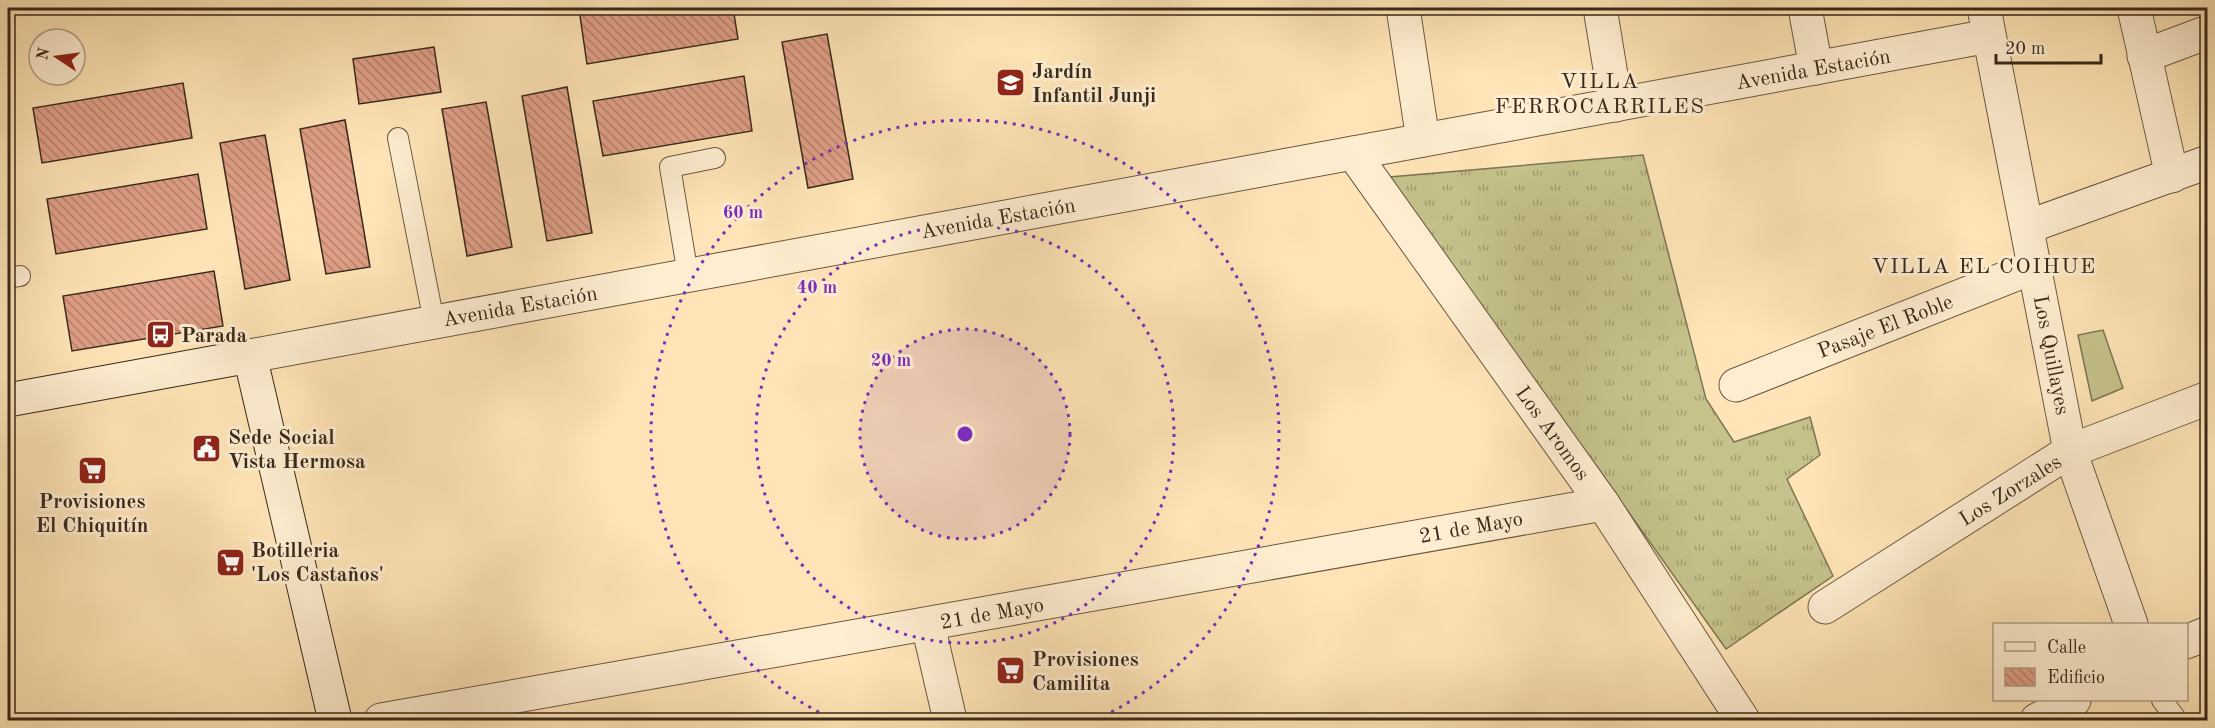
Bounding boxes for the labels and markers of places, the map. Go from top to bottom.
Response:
place label: Jardín Infantil Junji [1032,62,1156,107]
school or university icon: Jardín Infantil Junji [995,67,1027,99]
bus stop icon: Parada [144,319,176,351]
place label: Parada [181,326,248,347]
centre of rings [955,424,975,444]
place label: Sede Social Vista Hermosa [228,428,366,473]
public building icon: Sede Social Vista Hermosa [191,433,223,465]
supermarket icon: Provisiones El Chiquitín [76,454,108,486]
place label: Provisiones El Chiquitín [36,492,148,537]
place label: Botilleria 'Los Castaños' [251,541,384,586]
supermarket icon: Botilleria 'Los Castaños' [214,546,246,578]
place label: Provisiones Camilita [1032,650,1139,695]
supermarket icon: Provisiones Camilita [995,655,1027,687]

